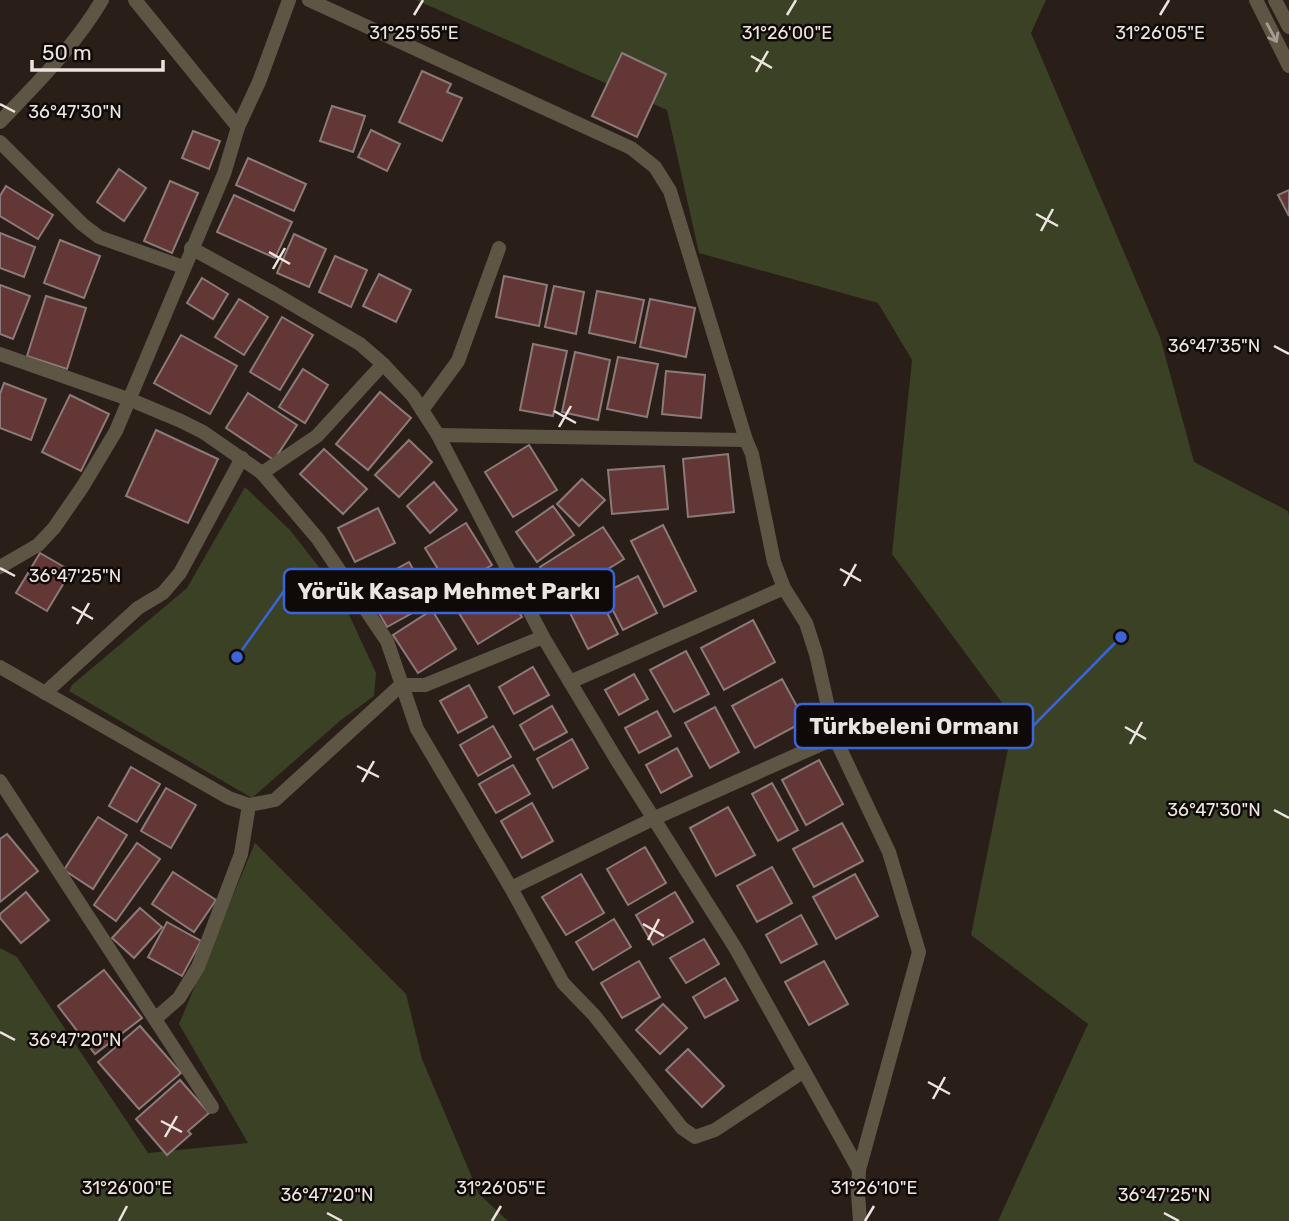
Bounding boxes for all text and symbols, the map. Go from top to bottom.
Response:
text: 31°25'55"E [369,22,459,44]
text: 31°26'00"E [742,22,832,44]
text: 31°26'05"E [1115,22,1205,44]
one-way arrow [1266,22,1279,43]
scale bar [32,28,163,72]
text: 50 m [42,40,92,65]
text: 36°47'30"N [28,101,122,123]
text: 36°47'35"N [1168,335,1260,357]
text: 36°47'25"N [29,565,121,587]
callout: Yörük Kasap Mehmet Parkı [284,569,614,613]
text: Yörük Kasap Mehmet Parkı [298,577,600,605]
callout: Türkbeleni Ormanı [795,704,1033,748]
text: Türkbeleni Ormanı [809,712,1019,740]
text: 36°47'30"N [1167,799,1261,821]
text: 36°47'20"N [28,1029,122,1051]
text: 31°26'00"E [82,1177,172,1199]
text: 31°26'05"E [456,1177,546,1199]
text: 31°26'10"E [831,1177,917,1199]
text: 36°47'20"N [280,1184,374,1206]
text: 36°47'25"N [1118,1184,1210,1206]

